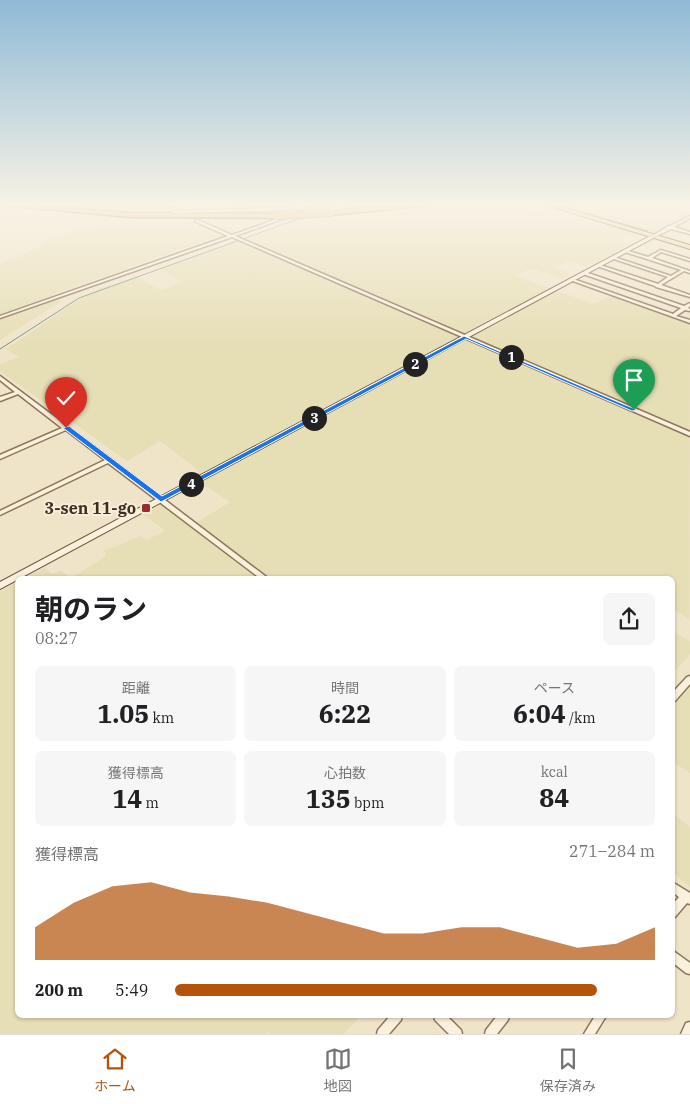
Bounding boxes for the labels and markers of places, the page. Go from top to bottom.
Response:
pin: 1 [498,344,524,370]
pin: 2 [402,352,428,376]
pin [613,359,655,410]
pin [45,377,87,428]
pin: 3 [302,406,326,430]
pin: 4 [178,472,204,496]
place label: 3-sen 11-go [45,498,136,518]
marker: 3-sen 11-go [140,502,152,514]

